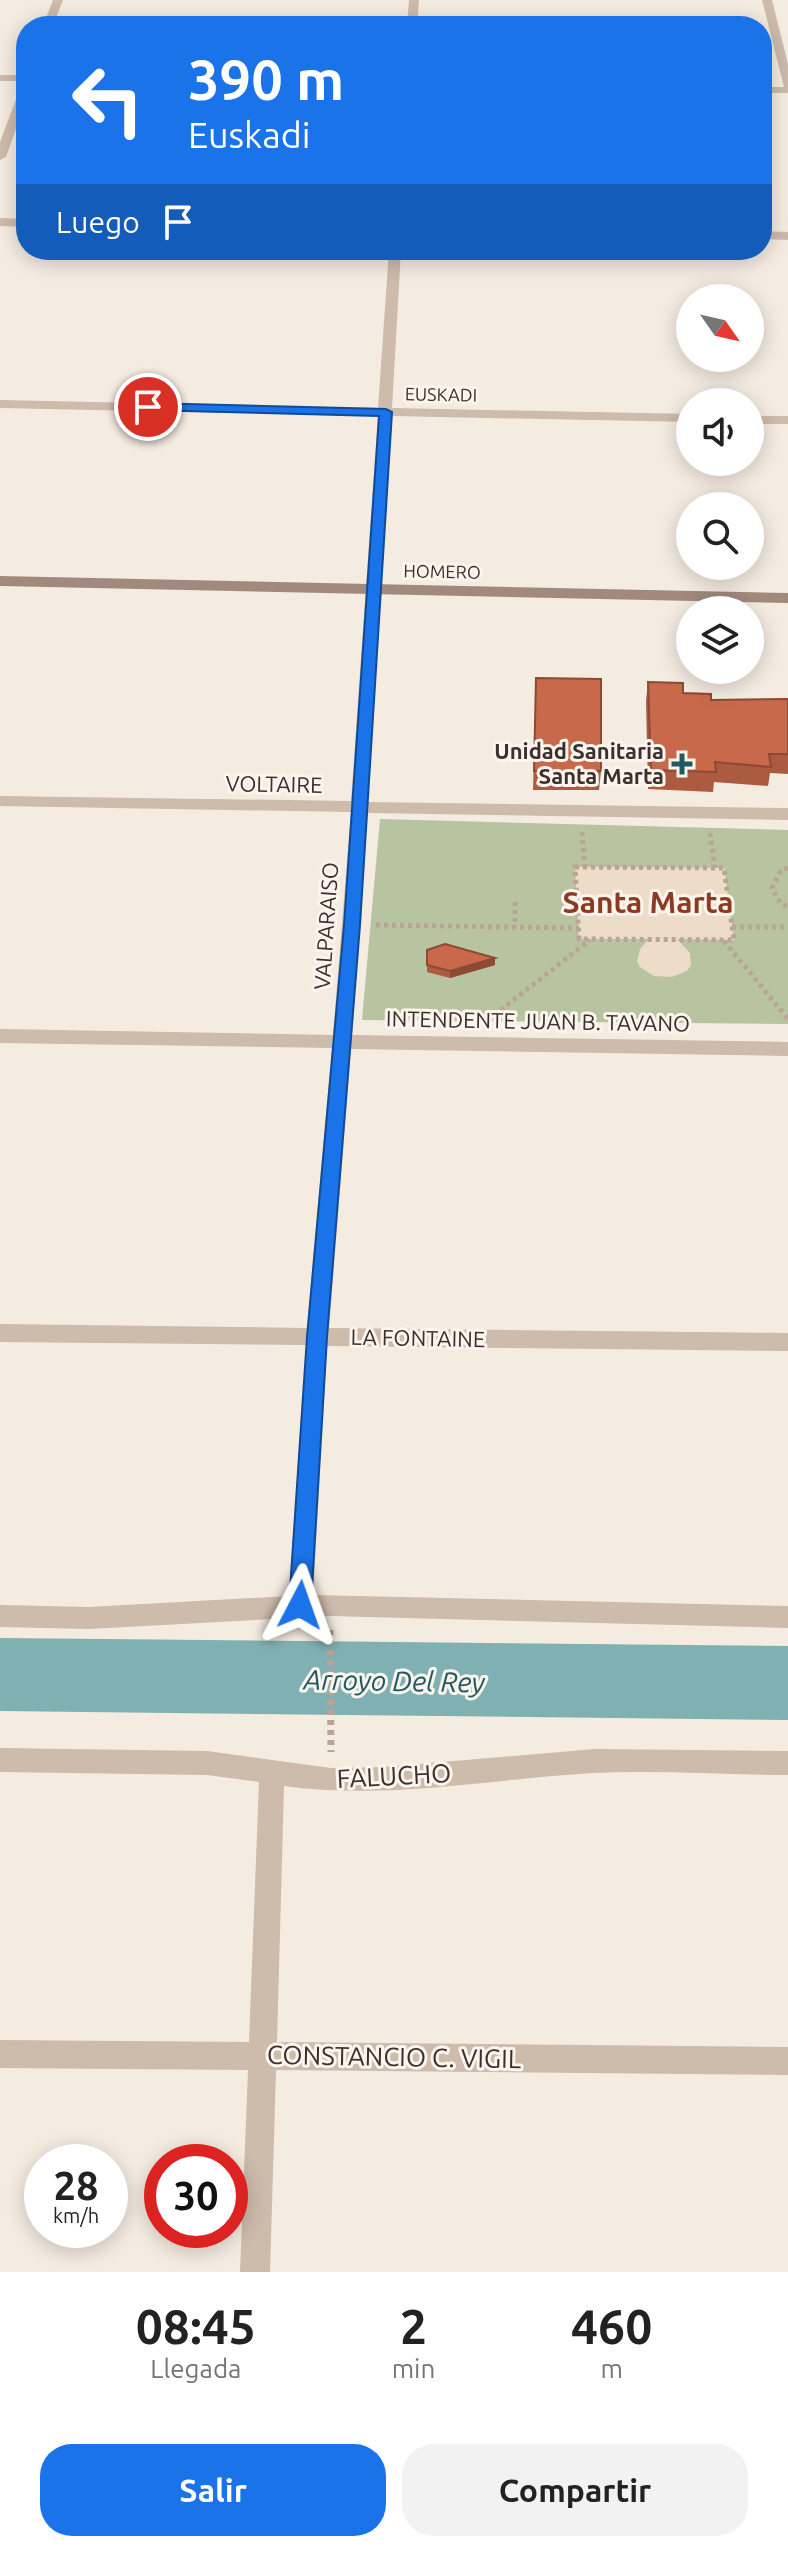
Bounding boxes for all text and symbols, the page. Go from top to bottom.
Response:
icon: left [56,48,160,152]
text: 390 m [188,48,344,111]
text: Euskadi [188,114,311,155]
icon: arrive [156,200,200,244]
text: Luego [56,205,140,239]
north arrow [676,284,764,372]
map controls [676,284,764,684]
pin [114,373,182,441]
street label: EUSKADI [405,383,477,405]
icon: arrive [126,385,170,429]
button: sound [676,388,764,476]
button: search [676,492,764,580]
street label: HOMERO [403,560,481,582]
button: layers [676,596,764,684]
place label: Unidad Sanitaria Santa Marta [494,738,664,788]
marker: Unidad Sanitaria Santa Marta [671,753,693,775]
street label: VOLTAIRE [225,770,323,797]
street label: VALPARAISO [309,861,342,991]
district label: Santa Marta [562,885,734,919]
street label: INTENDENTE JUAN B. TAVANO [386,1005,690,1036]
street label: LA FONTAINE [351,1324,485,1351]
position arrow [258,1563,342,1647]
water label: Arroyo Del Rey [301,1663,486,1698]
street label: FALUCHO [336,1758,452,1793]
street label: CONSTANCIO C. VIGIL [267,2040,521,2073]
speed limit sign: 30 [144,2144,248,2248]
text: 28 [53,2163,99,2208]
text: km/h [53,2204,99,2227]
text: 08:45 [136,2299,256,2353]
text: 2 [400,2299,427,2353]
text: 460 [571,2299,652,2353]
text: Llegada [150,2354,241,2383]
text: min [392,2354,435,2383]
text: m [600,2354,623,2383]
button: Salir [40,2444,386,2536]
button: Compartir [402,2444,748,2536]

